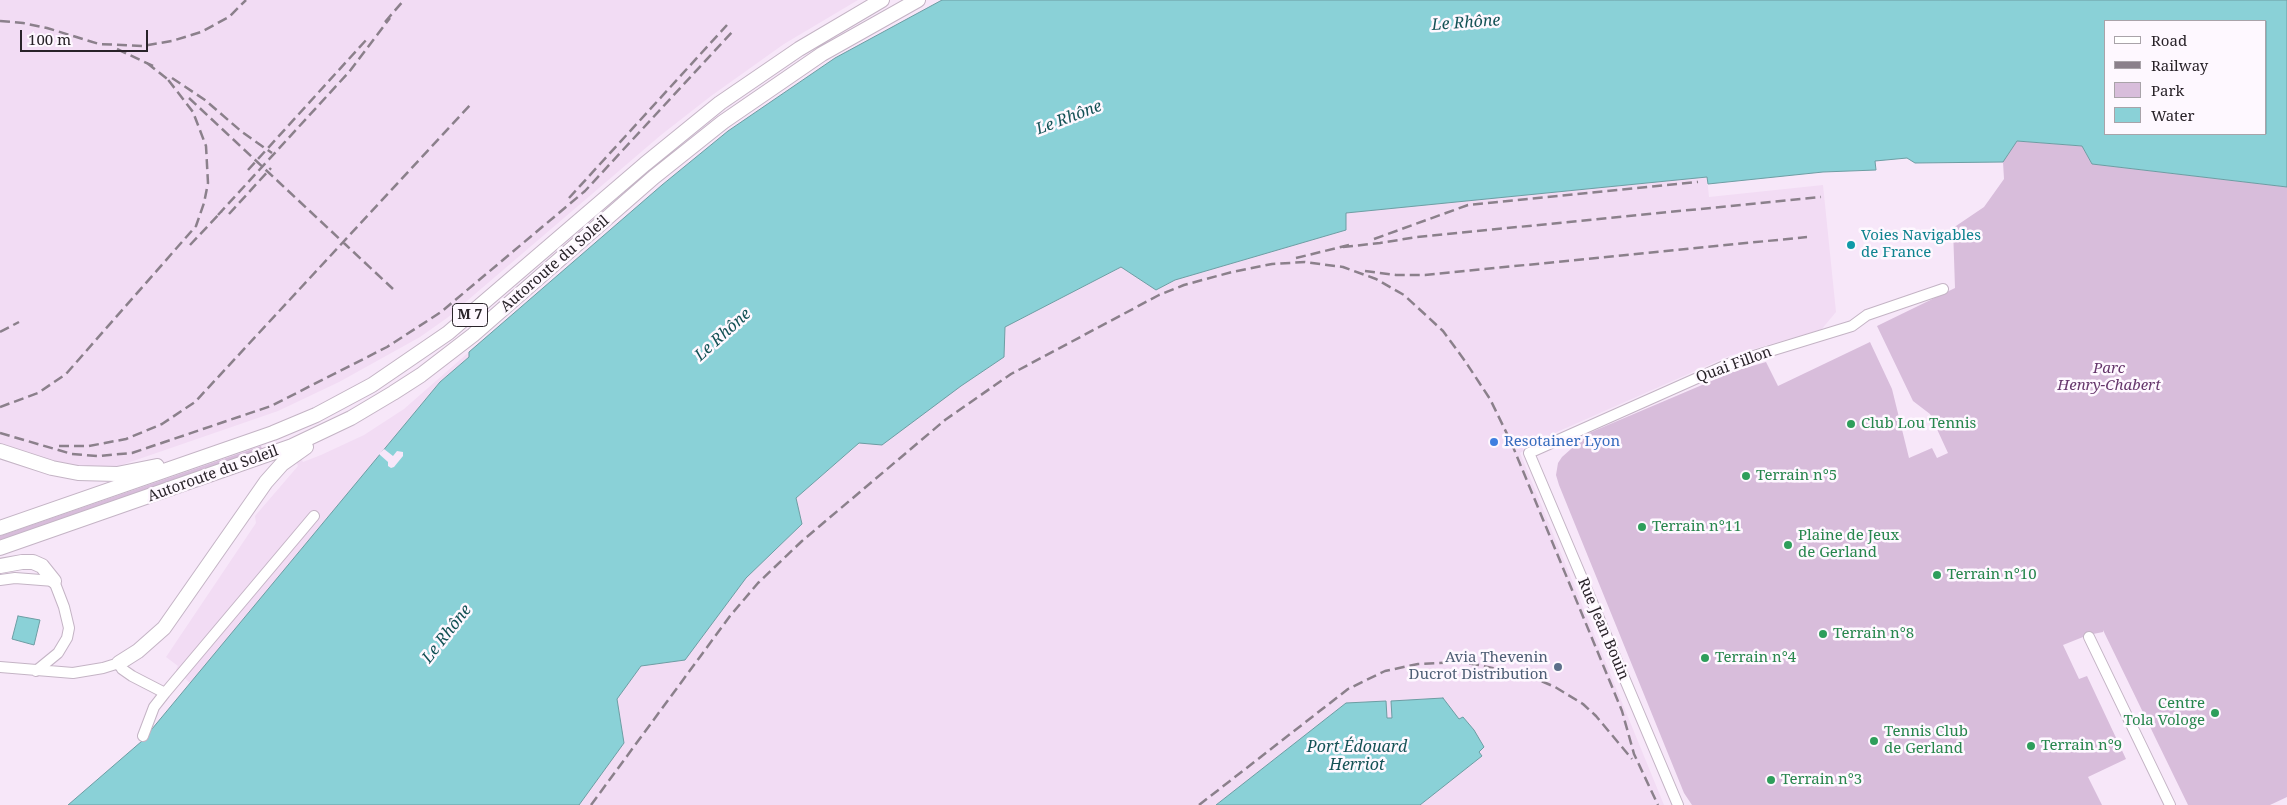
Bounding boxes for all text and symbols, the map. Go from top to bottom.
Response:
water label: Le Rhône [1431,11,1501,35]
scale bar [22,20,150,52]
legend [2104,20,2267,135]
text: 100 m [28,29,71,49]
text: Road [2151,30,2187,50]
text: Railway [2151,55,2208,75]
text: Park [2151,80,2184,100]
water label: Le Rhône [1033,97,1105,139]
text: Water [2151,105,2194,125]
street label: Autoroute du Soleil [497,212,613,316]
place label: Voies Navigables de France [1861,227,1981,262]
marker: Voies Navigables de France [1845,239,1857,251]
road number: M 7 [452,304,488,326]
water label: Le Rhône [691,305,755,365]
street label: Quai Fillon [1694,343,1774,387]
park label: Parc Henry-Chabert [2057,360,2161,395]
place label: Club Lou Tennis [1861,415,1976,433]
marker: Club Lou Tennis [1845,418,1857,430]
place label: Resotainer Lyon [1504,433,1620,451]
marker: Resotainer Lyon [1488,436,1500,448]
street label: Autoroute du Soleil [145,442,281,506]
place label: Terrain n°5 [1756,467,1837,485]
marker: Terrain n°5 [1740,470,1752,482]
place label: Terrain n°11 [1652,518,1742,536]
marker: Terrain n°11 [1636,521,1648,533]
place label: Plaine de Jeux de Gerland [1798,527,1899,562]
marker: Plaine de Jeux de Gerland [1782,539,1794,551]
place label: Terrain n°10 [1947,566,2037,584]
marker: Terrain n°10 [1931,569,1943,581]
street label: Rue Jean Bouin [1573,575,1633,683]
water label: Le Rhône [418,601,476,667]
place label: Terrain n°8 [1833,625,1914,643]
marker: Terrain n°8 [1817,628,1829,640]
place label: Avia Thevenin Ducrot Distribution [1409,649,1548,684]
place label: Terrain n°4 [1715,649,1796,667]
marker: Terrain n°4 [1699,652,1711,664]
marker: Avia Thevenin Ducrot Distribution [1552,661,1564,673]
place label: Centre Tola Vologe [2124,695,2205,730]
marker: Centre Tola Vologe [2209,707,2221,719]
place label: Tennis Club de Gerland [1884,723,1968,758]
marker: Tennis Club de Gerland [1868,735,1880,747]
water label: Port Édouard Herriot [1307,737,1407,775]
place label: Terrain n°9 [2041,737,2122,755]
marker: Terrain n°9 [2025,740,2037,752]
place label: Terrain n°3 [1781,771,1862,789]
marker: Terrain n°3 [1765,774,1777,786]

